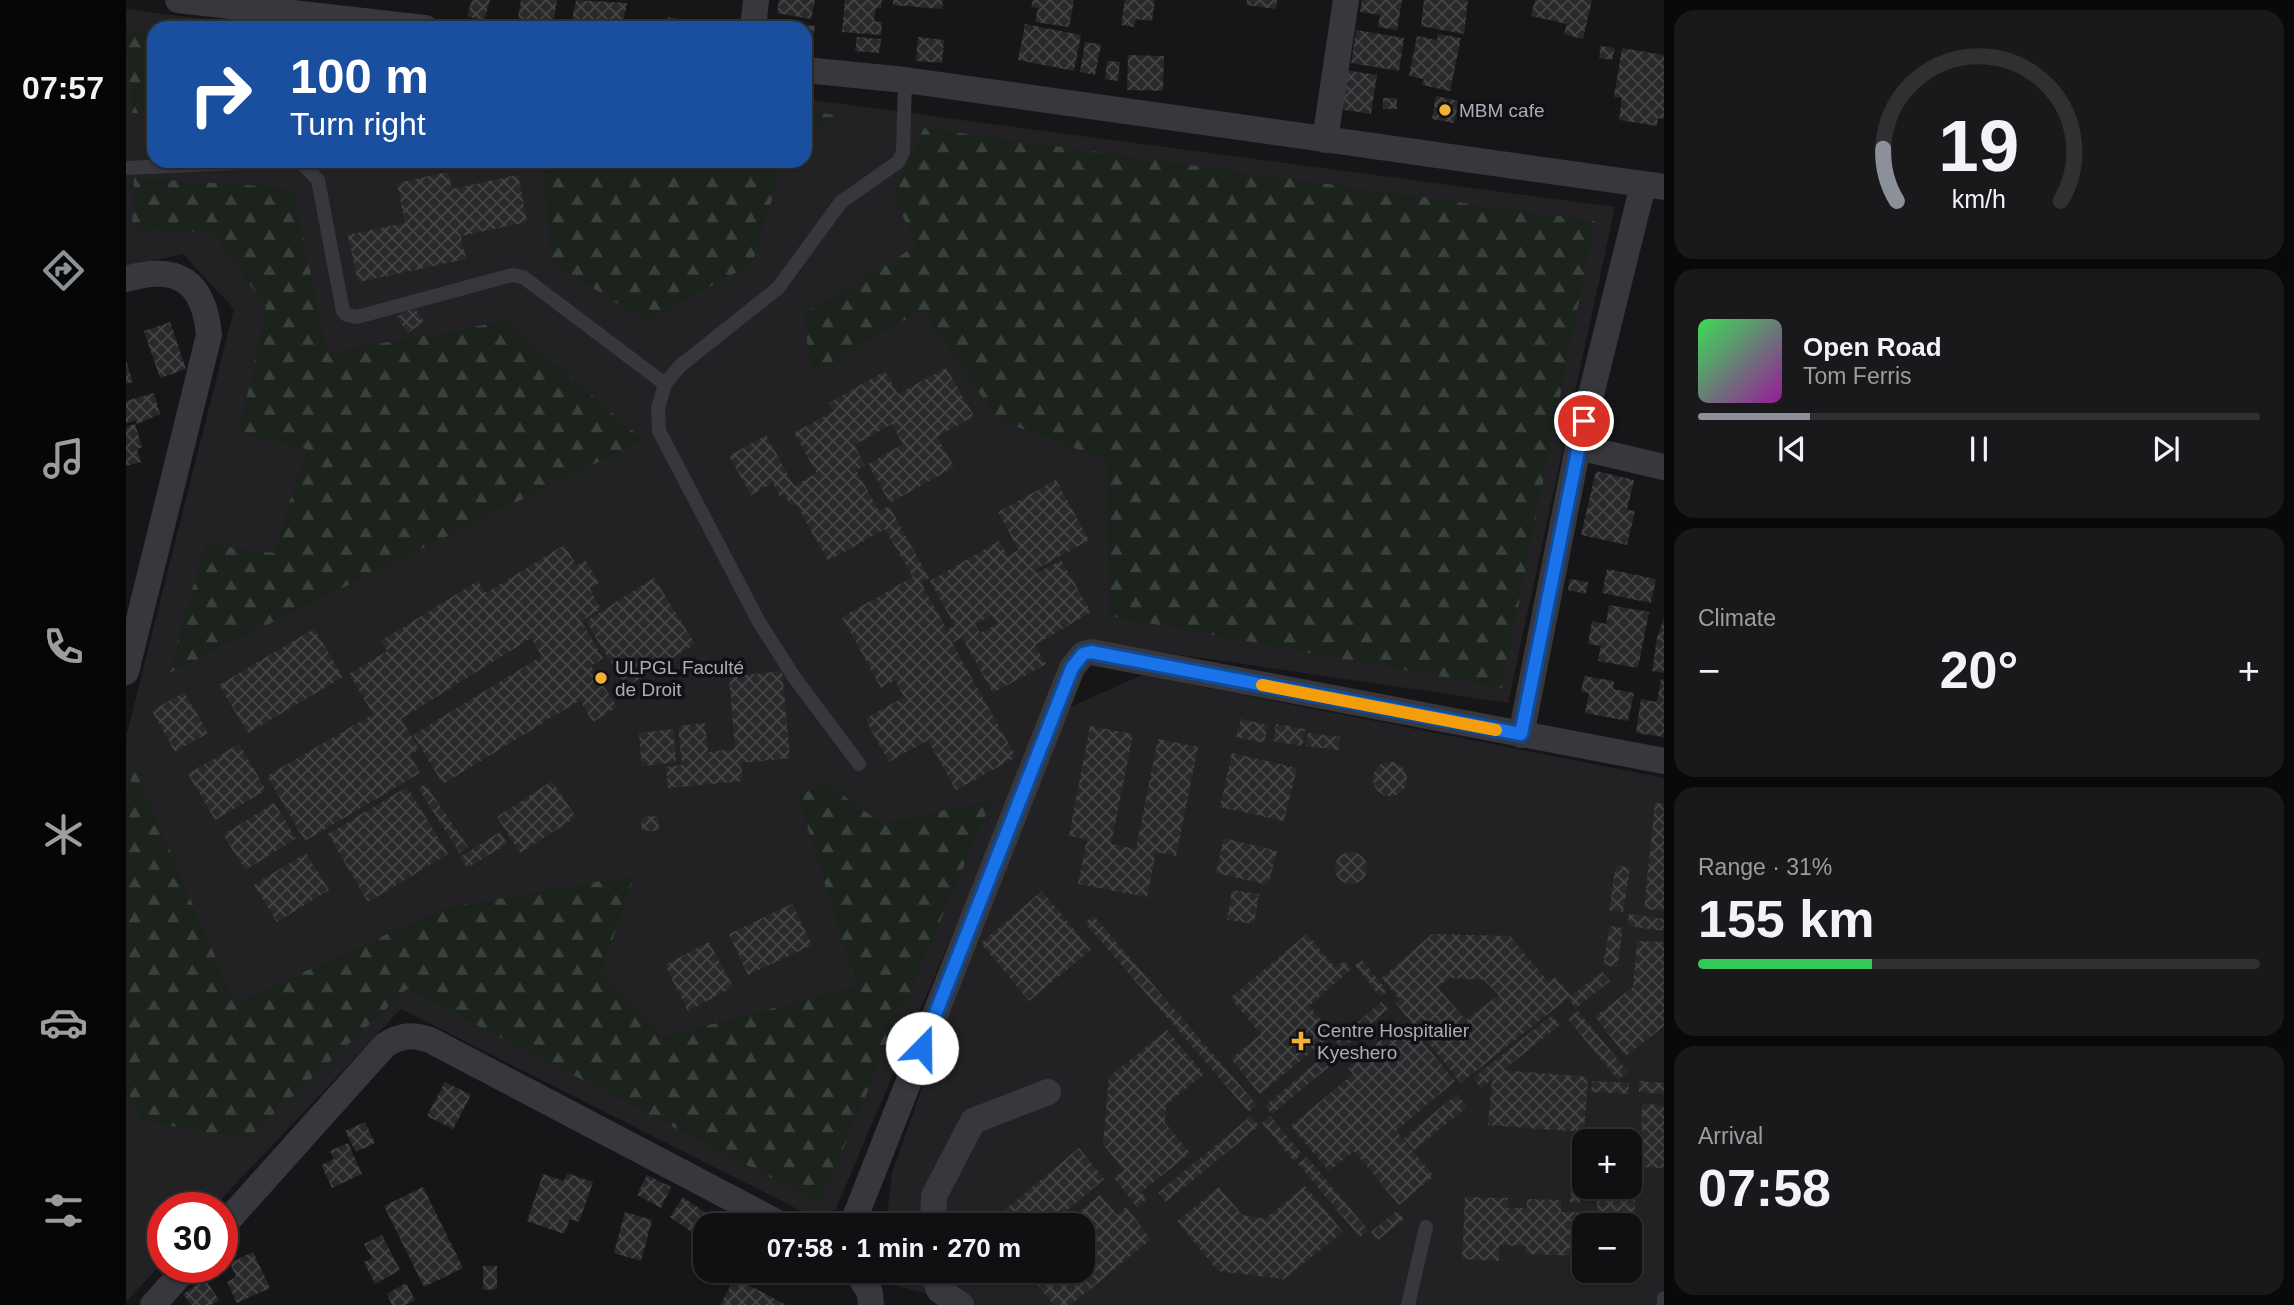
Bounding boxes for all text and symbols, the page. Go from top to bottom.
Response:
icon: right [175,49,266,140]
text: 100 m [290,49,429,103]
text: 07:57 [22,70,104,106]
place label: MBM cafe [1459,100,1545,121]
marker: MBM cafe [1437,102,1453,118]
text: 19 [1939,105,2019,186]
text: Turn right [290,106,426,142]
text: km/h [1952,184,2006,212]
icon: directions [39,246,88,295]
text: Open Road [1803,332,1942,362]
text: Tom Ferris [1803,363,1912,389]
pin [1554,391,1614,451]
icon: arrive [1565,402,1603,440]
icon: previous [1773,430,1811,468]
icon: pause [1960,430,1998,468]
icon: next [2147,430,2185,468]
icon: music [39,434,88,483]
text: Climate [1698,605,1776,631]
icon: phone [39,622,88,671]
text: 20° [1940,641,2018,699]
text: − [1698,650,1720,692]
text: + [2238,650,2260,692]
place label: ULPGL Faculté de Droit [615,657,744,700]
marker: ULPGL Faculté de Droit [593,670,609,686]
icon: climate [39,810,88,859]
text: Range · 31% [1698,854,1832,880]
text: 155 km [1698,890,1874,948]
icon: car [39,998,88,1047]
position arrow [885,1011,959,1085]
place label: Centre Hospitalier Kyeshero [1317,1020,1470,1063]
marker: Centre Hospitalier Kyeshero [1291,1031,1311,1051]
text: Arrival [1698,1123,1763,1149]
map controls [1572,1129,1642,1283]
button: + [1572,1129,1642,1199]
text: 07:58 [1698,1159,1831,1217]
icon: filters [39,1186,88,1235]
speed limit sign: 30 [147,1192,238,1283]
button: − [1572,1213,1642,1283]
text: 07:58 · 1 min · 270 m [767,1233,1021,1263]

